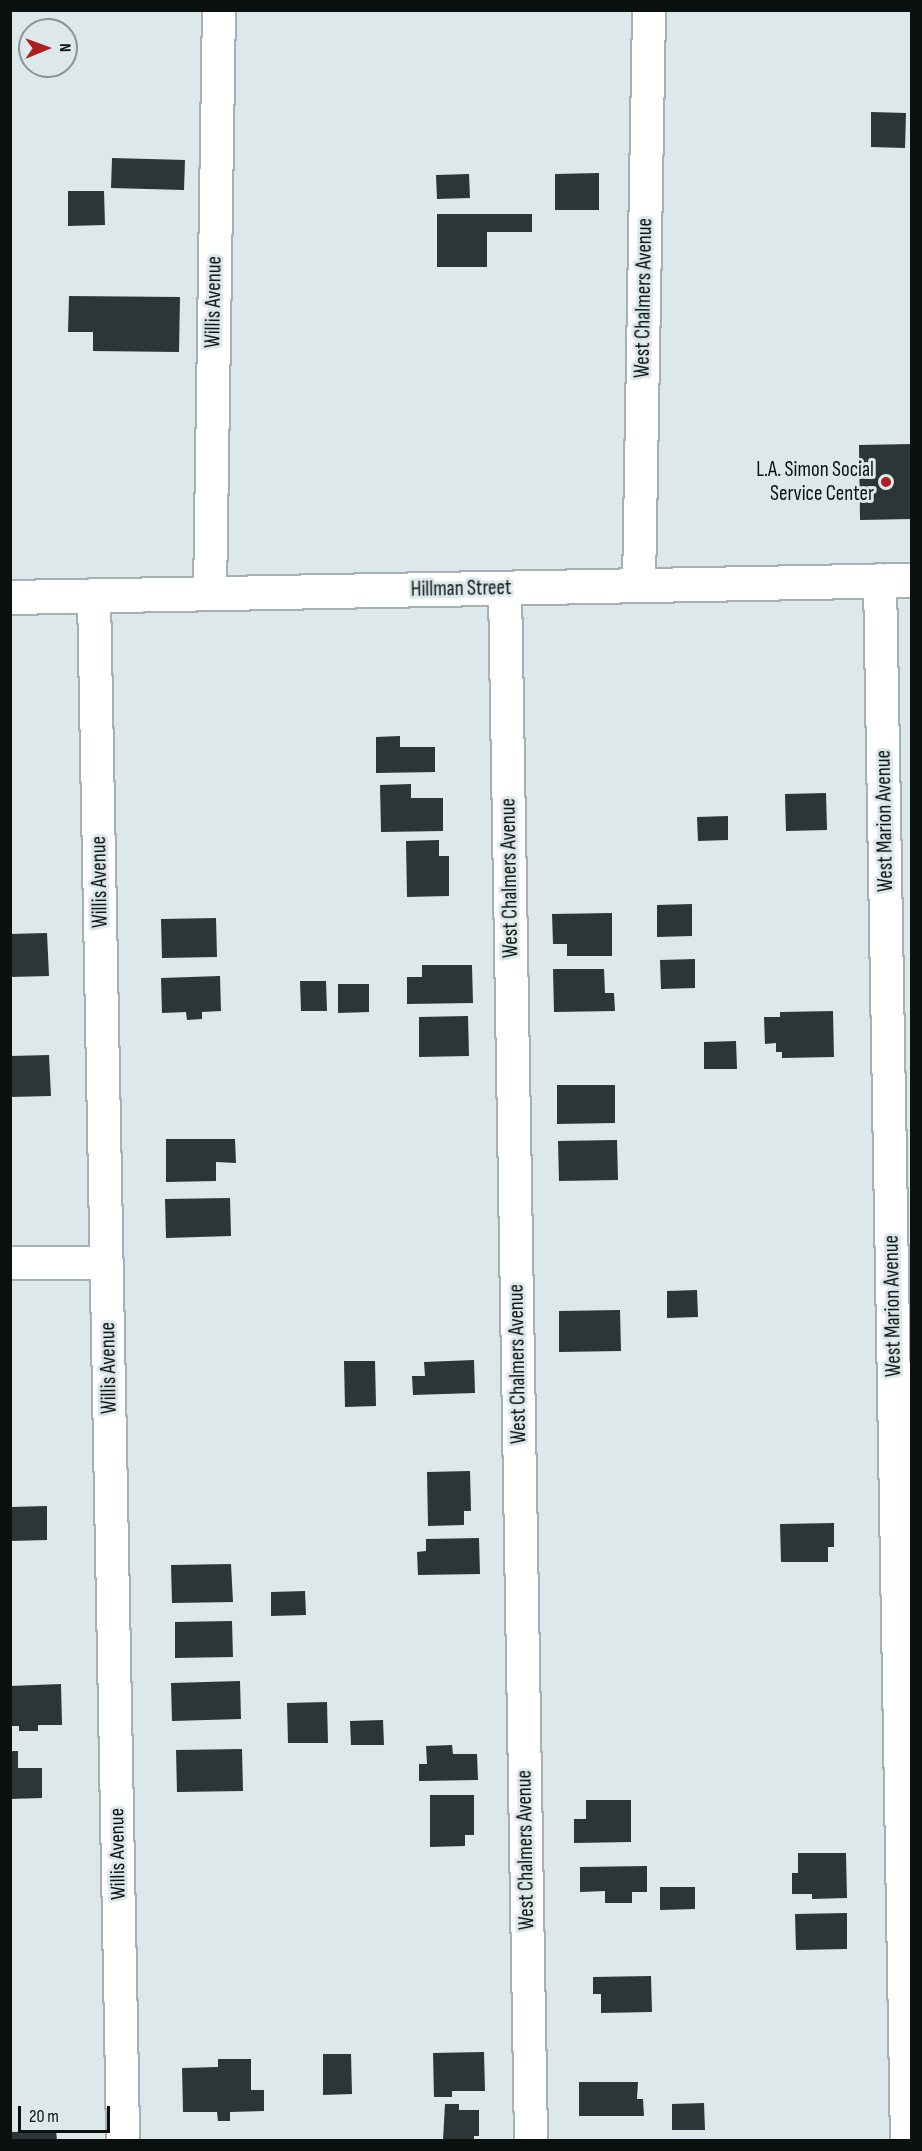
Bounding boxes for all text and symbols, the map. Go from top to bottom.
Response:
north arrow [18,18,78,78]
text: N [55,43,74,52]
street label: West Chalmers Avenue [630,218,658,378]
street label: Willis Avenue [201,256,227,348]
place label: L.A. Simon Social Service Center [756,457,874,507]
marker: L.A. Simon Social Service Center [879,475,893,489]
street label: Hillman Street [410,576,512,602]
street label: West Marion Avenue [871,750,899,892]
street label: West Chalmers Avenue [496,798,524,958]
street label: Willis Avenue [87,836,113,928]
street label: West Marion Avenue [879,1235,907,1377]
street label: West Chalmers Avenue [504,1284,532,1444]
street label: Willis Avenue [96,1322,122,1414]
street label: West Chalmers Avenue [512,1770,540,1930]
street label: Willis Avenue [105,1808,131,1900]
scale bar [21,2094,112,2132]
text: 20 m [29,2106,59,2127]

